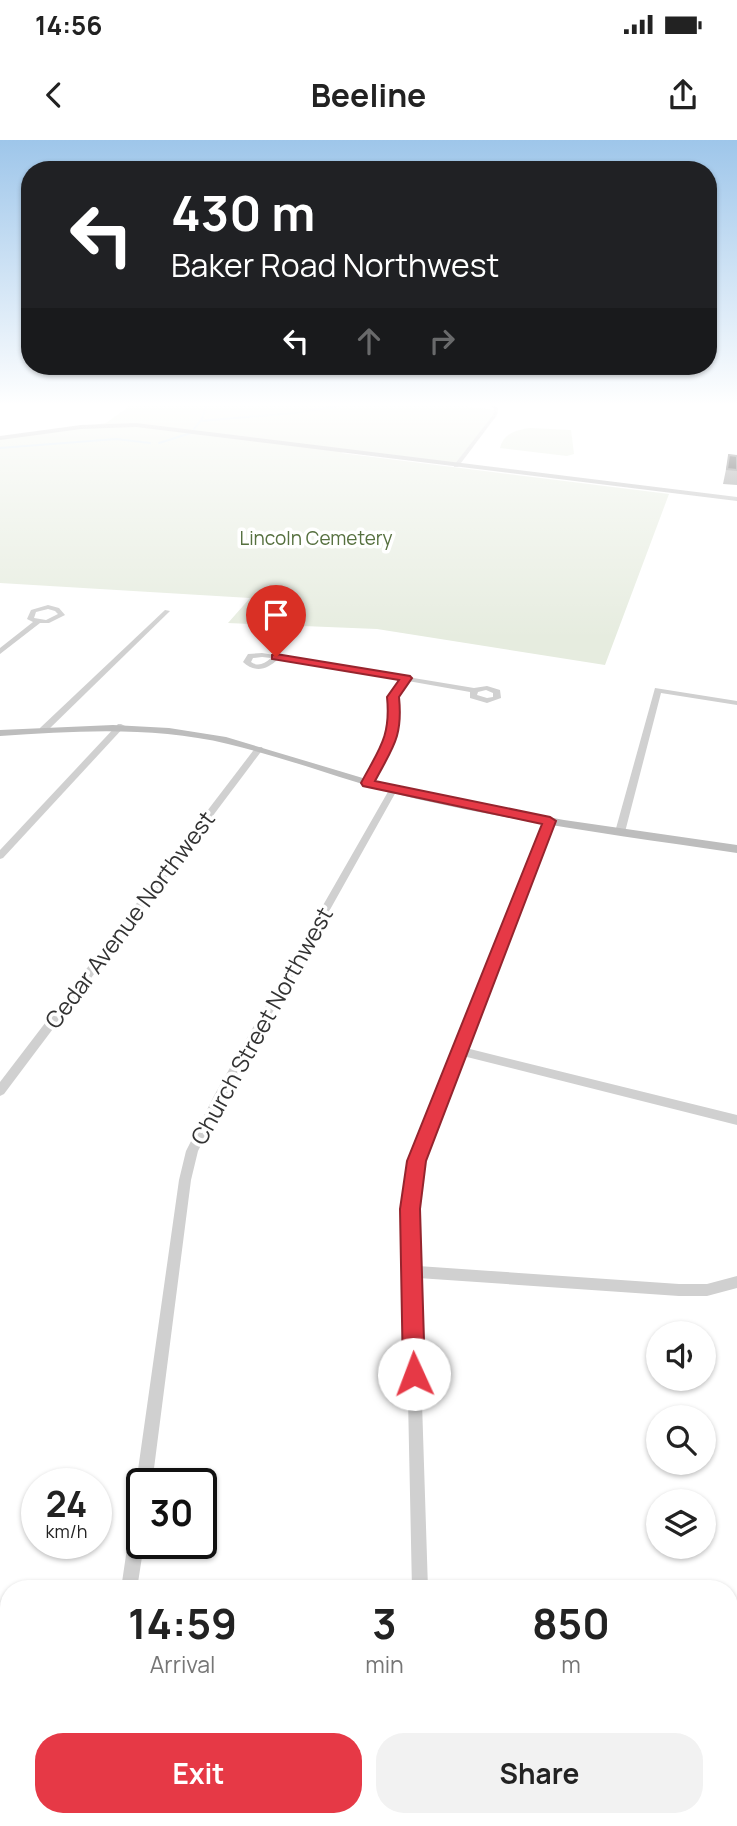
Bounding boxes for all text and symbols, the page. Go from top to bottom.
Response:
text: 14:56 [35,7,103,43]
text: Beeline [311,73,426,117]
icon: back [35,76,73,114]
icon: share [664,76,702,114]
text: 430 m [171,179,315,246]
icon: left [56,189,147,280]
text: Baker Road Northwest [171,243,499,287]
icon: left [277,322,315,360]
icon: ahead [350,322,388,360]
icon: right [423,322,461,360]
park label: Lincoln Cemetery [239,525,393,551]
pin [246,585,306,657]
icon: arrive [257,596,295,634]
street label: Cedar Avenue Northwest [37,804,222,1035]
street label: Church Street Northwest [182,901,340,1150]
map controls [646,1321,716,1559]
button: sound [646,1321,716,1391]
position arrow [377,1337,451,1411]
button: search [646,1405,716,1475]
speed limit sign: 30 [126,1468,217,1559]
text: 24 [46,1480,87,1528]
button: layers [646,1489,716,1559]
text: km/h [46,1519,87,1543]
text: 14:59 [128,1594,237,1652]
text: 3 [372,1594,397,1652]
text: 850 [532,1594,610,1652]
text: Arrival [150,1648,215,1680]
text: min [365,1648,404,1680]
text: m [561,1648,581,1680]
button: Exit [35,1733,362,1813]
button: Share [376,1733,703,1813]

